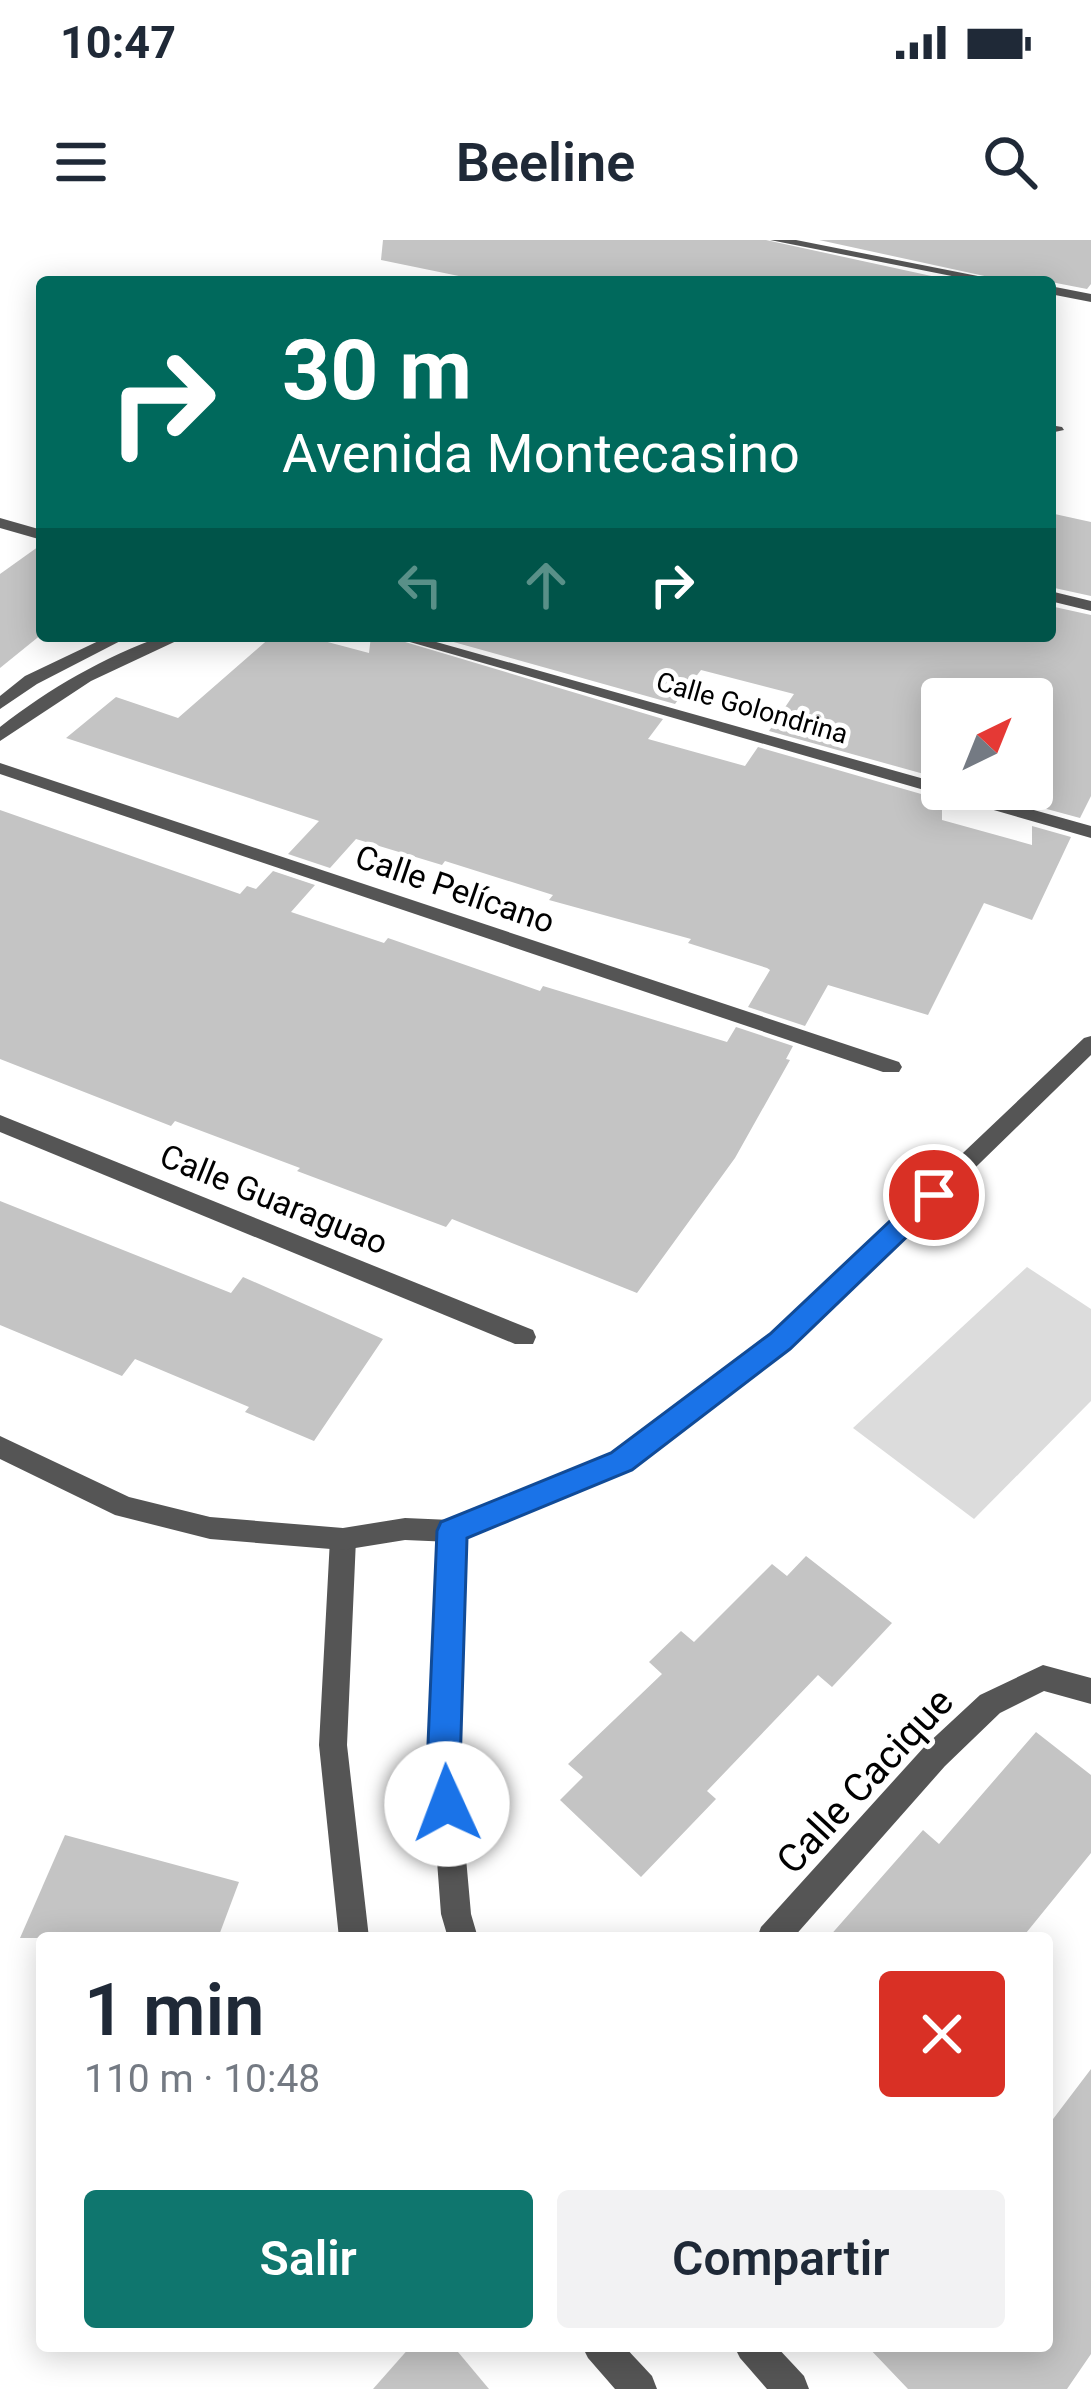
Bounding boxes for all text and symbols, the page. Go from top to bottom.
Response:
text: 10:47 [60,16,176,69]
icon: menu [48,129,114,195]
icon: search [977,129,1043,195]
text: Beeline [456,131,635,194]
text: 30 m [282,321,472,420]
icon: right [84,324,240,480]
text: Avenida Montecasino [282,422,800,485]
icon: left [387,552,453,618]
icon: ahead [513,552,579,618]
icon: right [639,552,705,618]
street label: Calle Golondrina [653,665,851,751]
north arrow [921,678,1053,810]
map controls [921,678,1053,810]
street label: Calle Pelícano [350,837,560,941]
street label: Calle Guaraguao [155,1136,393,1262]
pin [883,1144,985,1246]
icon: arrive [901,1162,967,1228]
street label: Calle Cacique [767,1679,963,1883]
position arrow [384,1741,510,1867]
text: 1 min [84,1968,265,2053]
button: close [879,1971,1005,2097]
text: 110 m · 10:48 [84,2056,320,2102]
button: Salir [84,2190,533,2328]
button: Compartir [557,2190,1005,2328]

